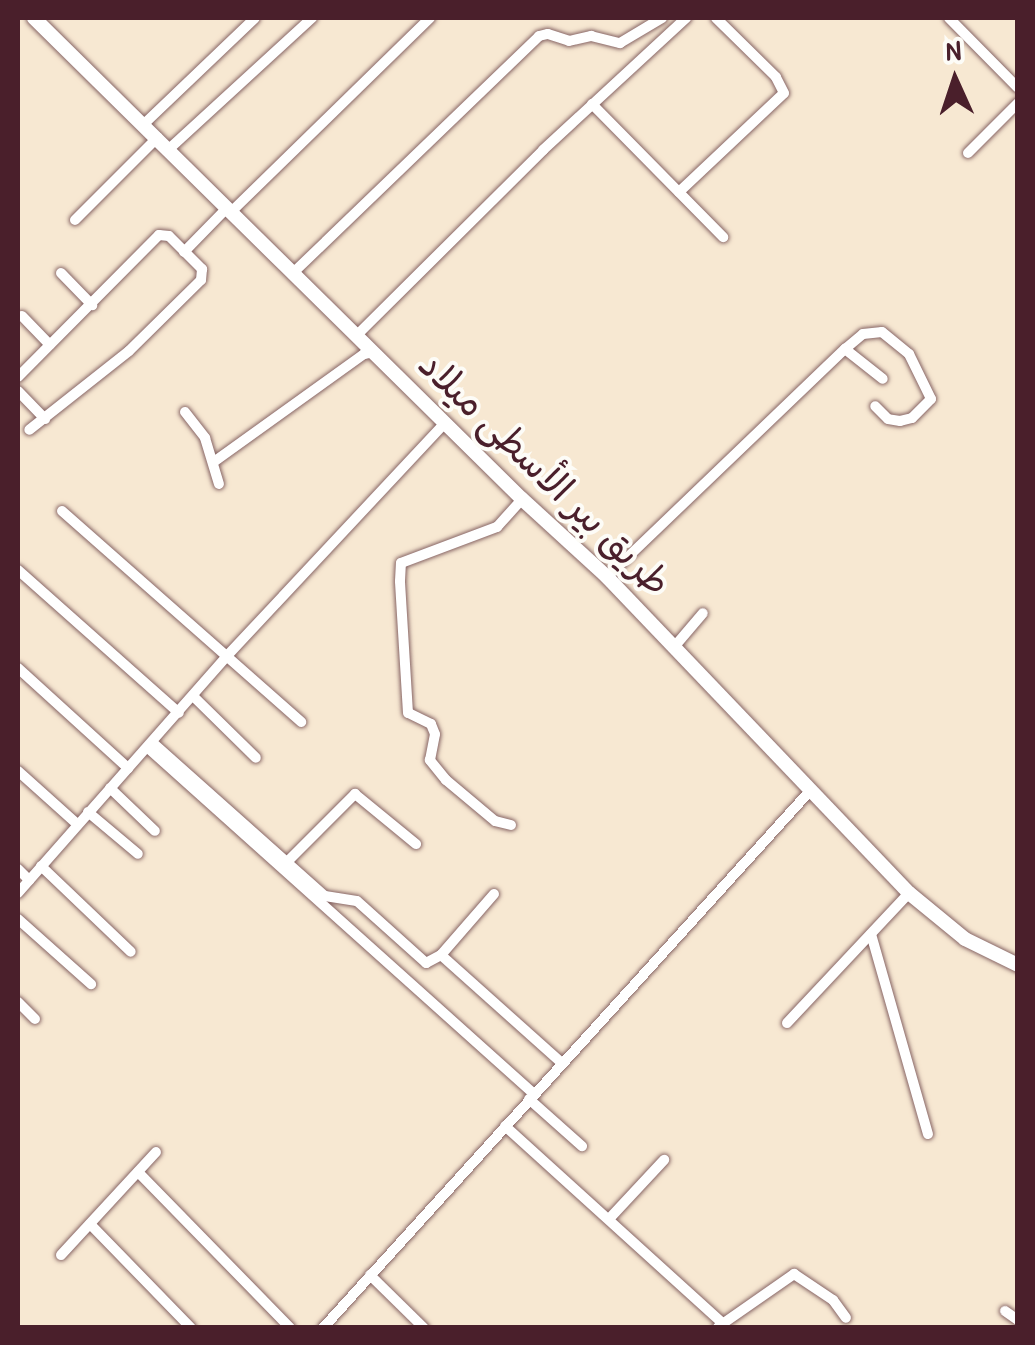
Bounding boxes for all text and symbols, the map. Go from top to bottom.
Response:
north arrow [905,30,1005,130]
text: N [945,31,962,69]
street label: طريق بير الأسطى ميلاد [410,341,680,605]

